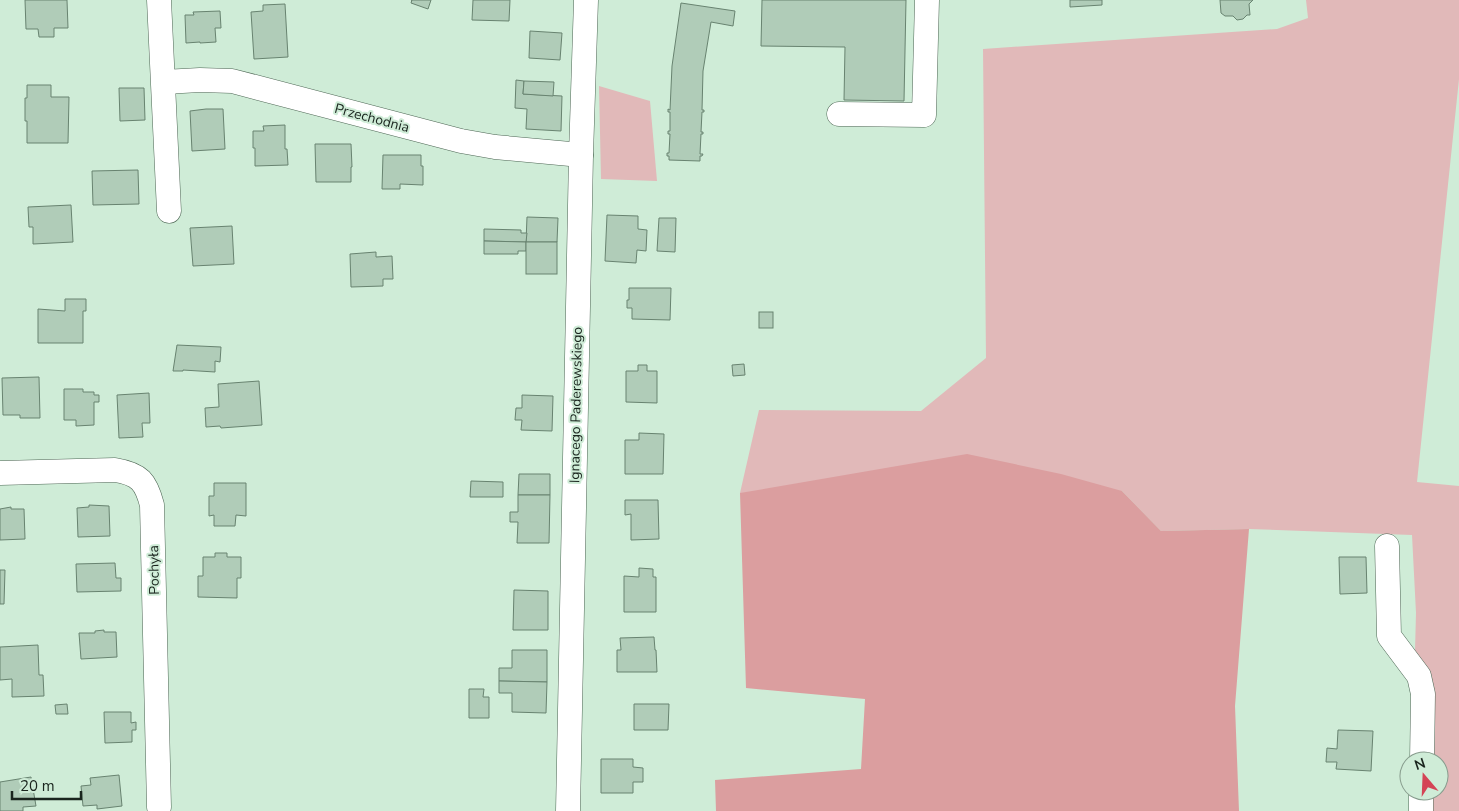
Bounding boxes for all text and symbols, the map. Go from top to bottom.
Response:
street label: Przechodnia [333,99,411,137]
street label: Ignacego Paderewskiego [565,326,587,483]
street label: Pochyła [144,545,164,595]
north arrow [1399,751,1449,801]
text: N [1412,753,1428,775]
scale bar [12,768,81,800]
text: 20 m [20,776,55,796]

